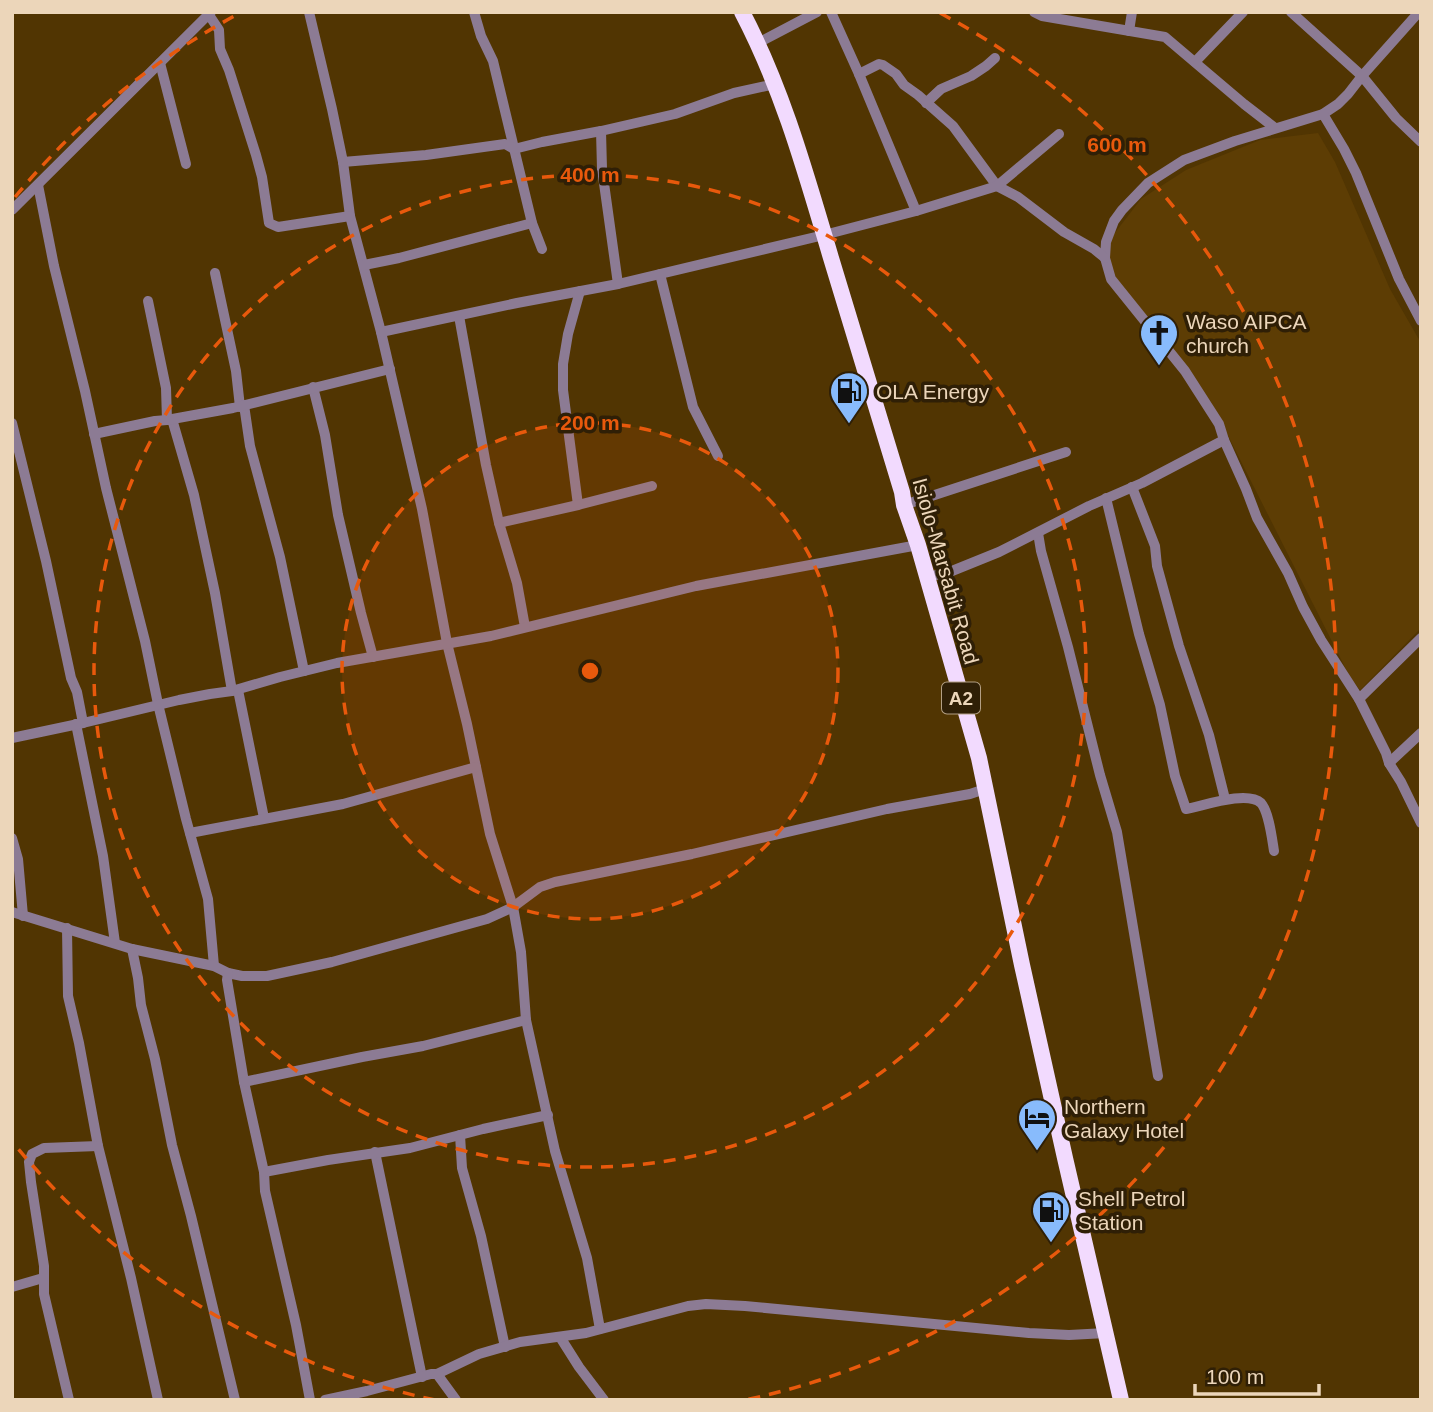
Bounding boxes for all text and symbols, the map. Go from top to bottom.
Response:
text: 600 m [1087,133,1147,156]
text: 400 m [560,163,620,186]
place label: Waso AIPCA church [1186,310,1307,357]
church icon: Waso AIPCA church [1138,312,1180,367]
fuel station icon: OLA Energy [828,370,870,425]
place label: OLA Energy [876,380,990,403]
text: 200 m [560,411,620,434]
street label: Isiolo-Marsabit Road [908,475,984,667]
centre of rings [578,659,602,683]
road number: A2 [942,682,980,713]
place label: Northern Galaxy Hotel [1064,1095,1184,1142]
hotel icon: Northern Galaxy Hotel [1016,1097,1058,1152]
place label: Shell Petrol Station [1078,1187,1185,1234]
fuel station icon: Shell Petrol Station [1030,1189,1072,1244]
scale bar [1195,1352,1319,1396]
text: 100 m [1206,1365,1264,1388]

